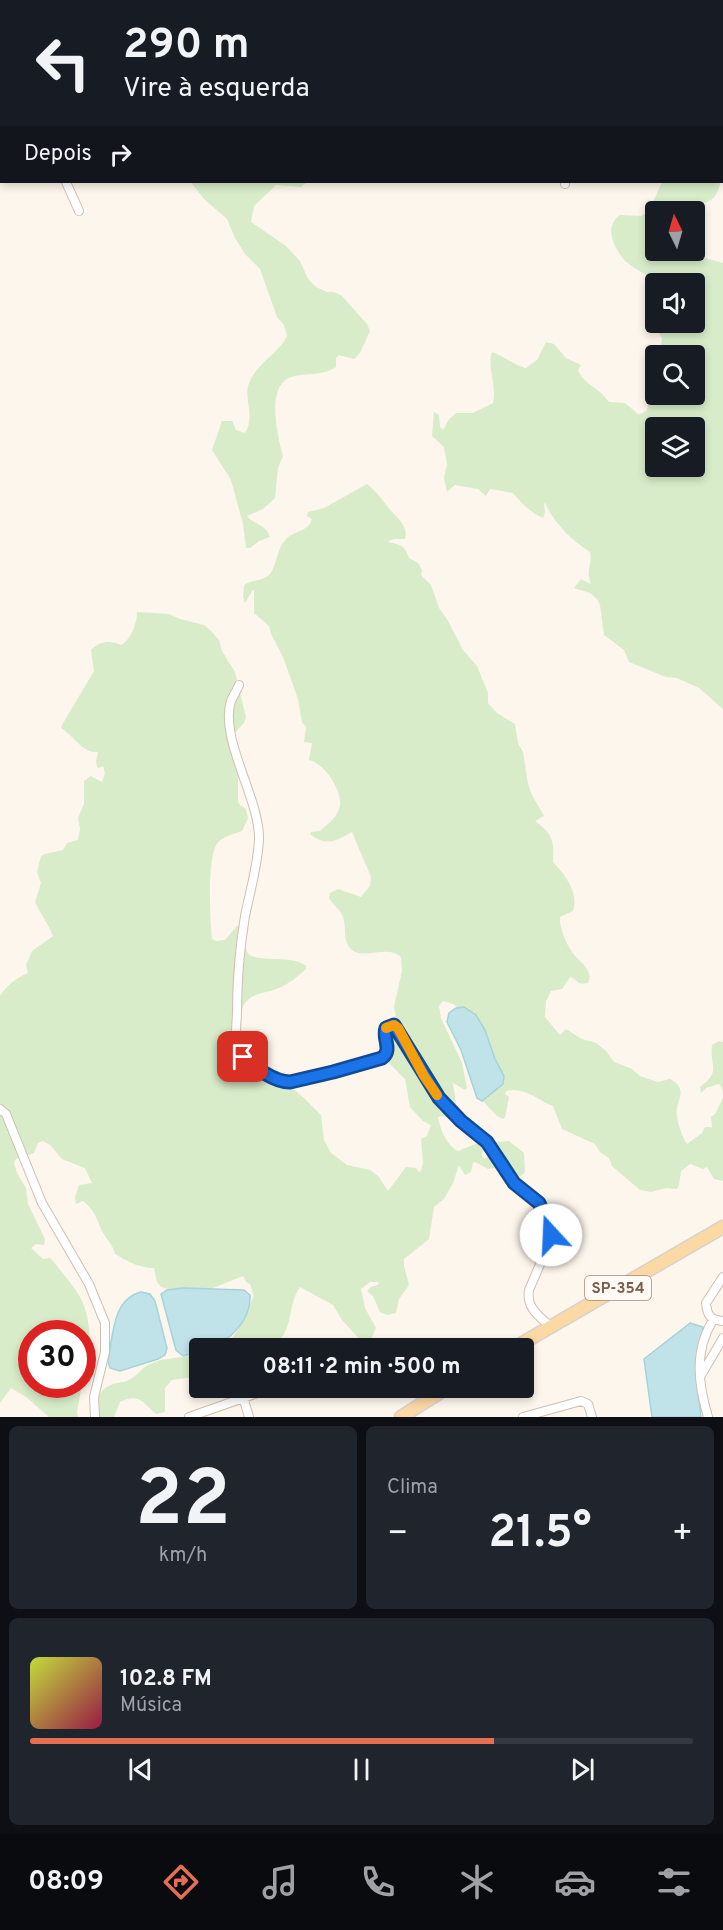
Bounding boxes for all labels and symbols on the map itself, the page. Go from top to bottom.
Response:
north arrow [645,201,705,261]
pin [217,1031,268,1082]
position arrow [519,1203,583,1267]
road number: SP-354 [585,1276,651,1300]
speed limit sign: 30 [18,1320,96,1398]

